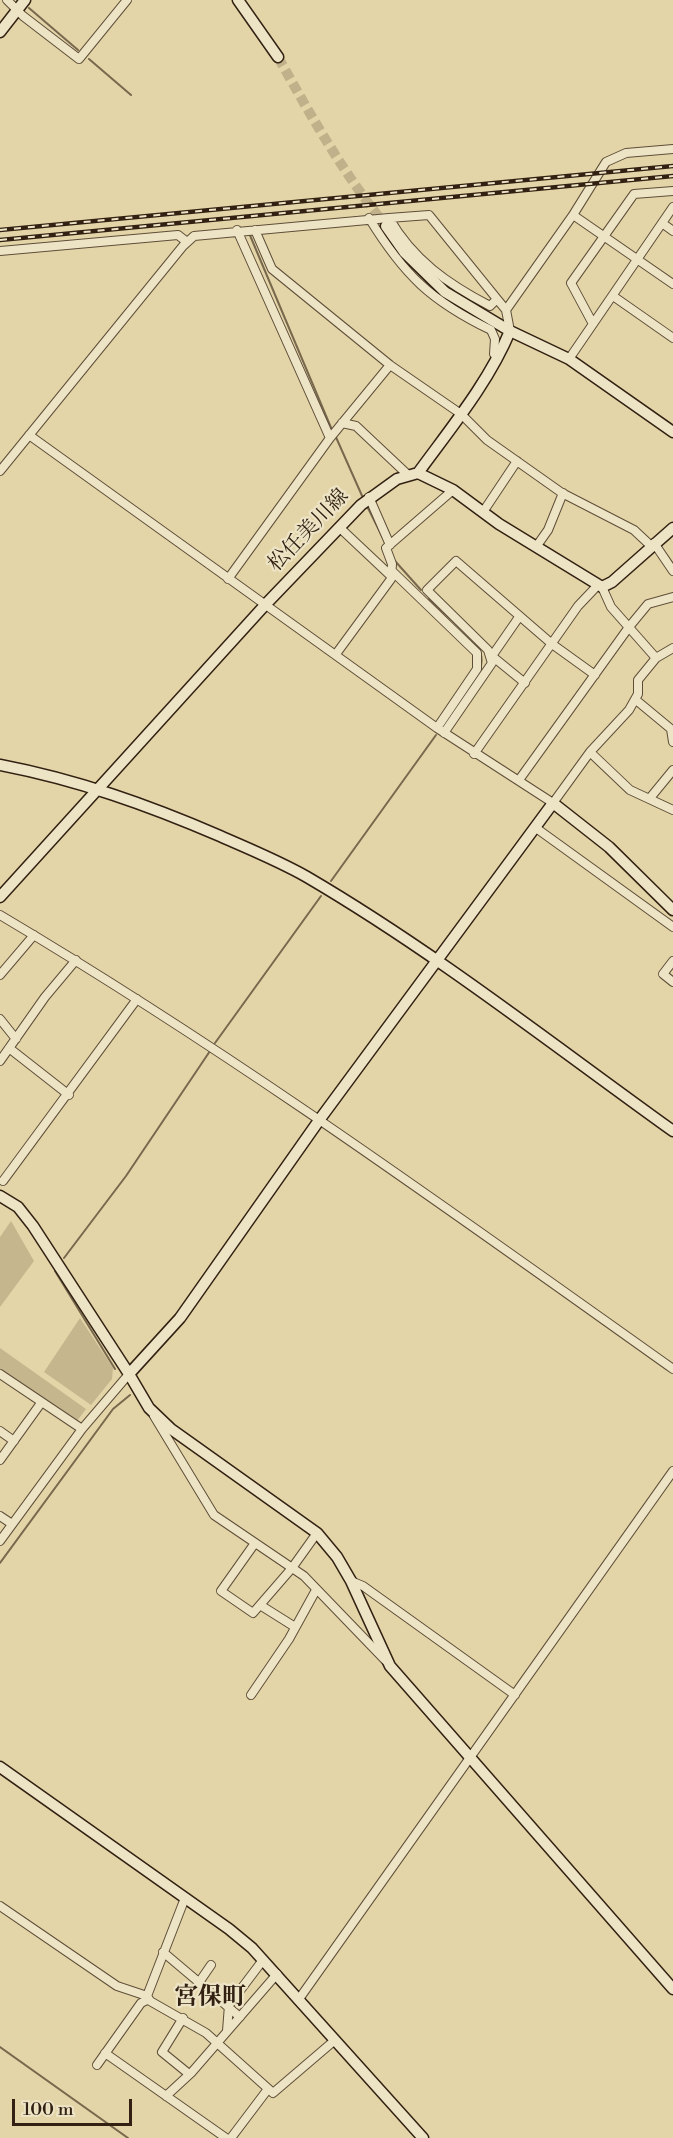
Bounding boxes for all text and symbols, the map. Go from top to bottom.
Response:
street label: 松任美川線 [263,484,355,578]
district label: 宮保町 [174,1984,246,2012]
scale bar [15,2087,135,2125]
text: 100 m [23,2098,74,2121]

